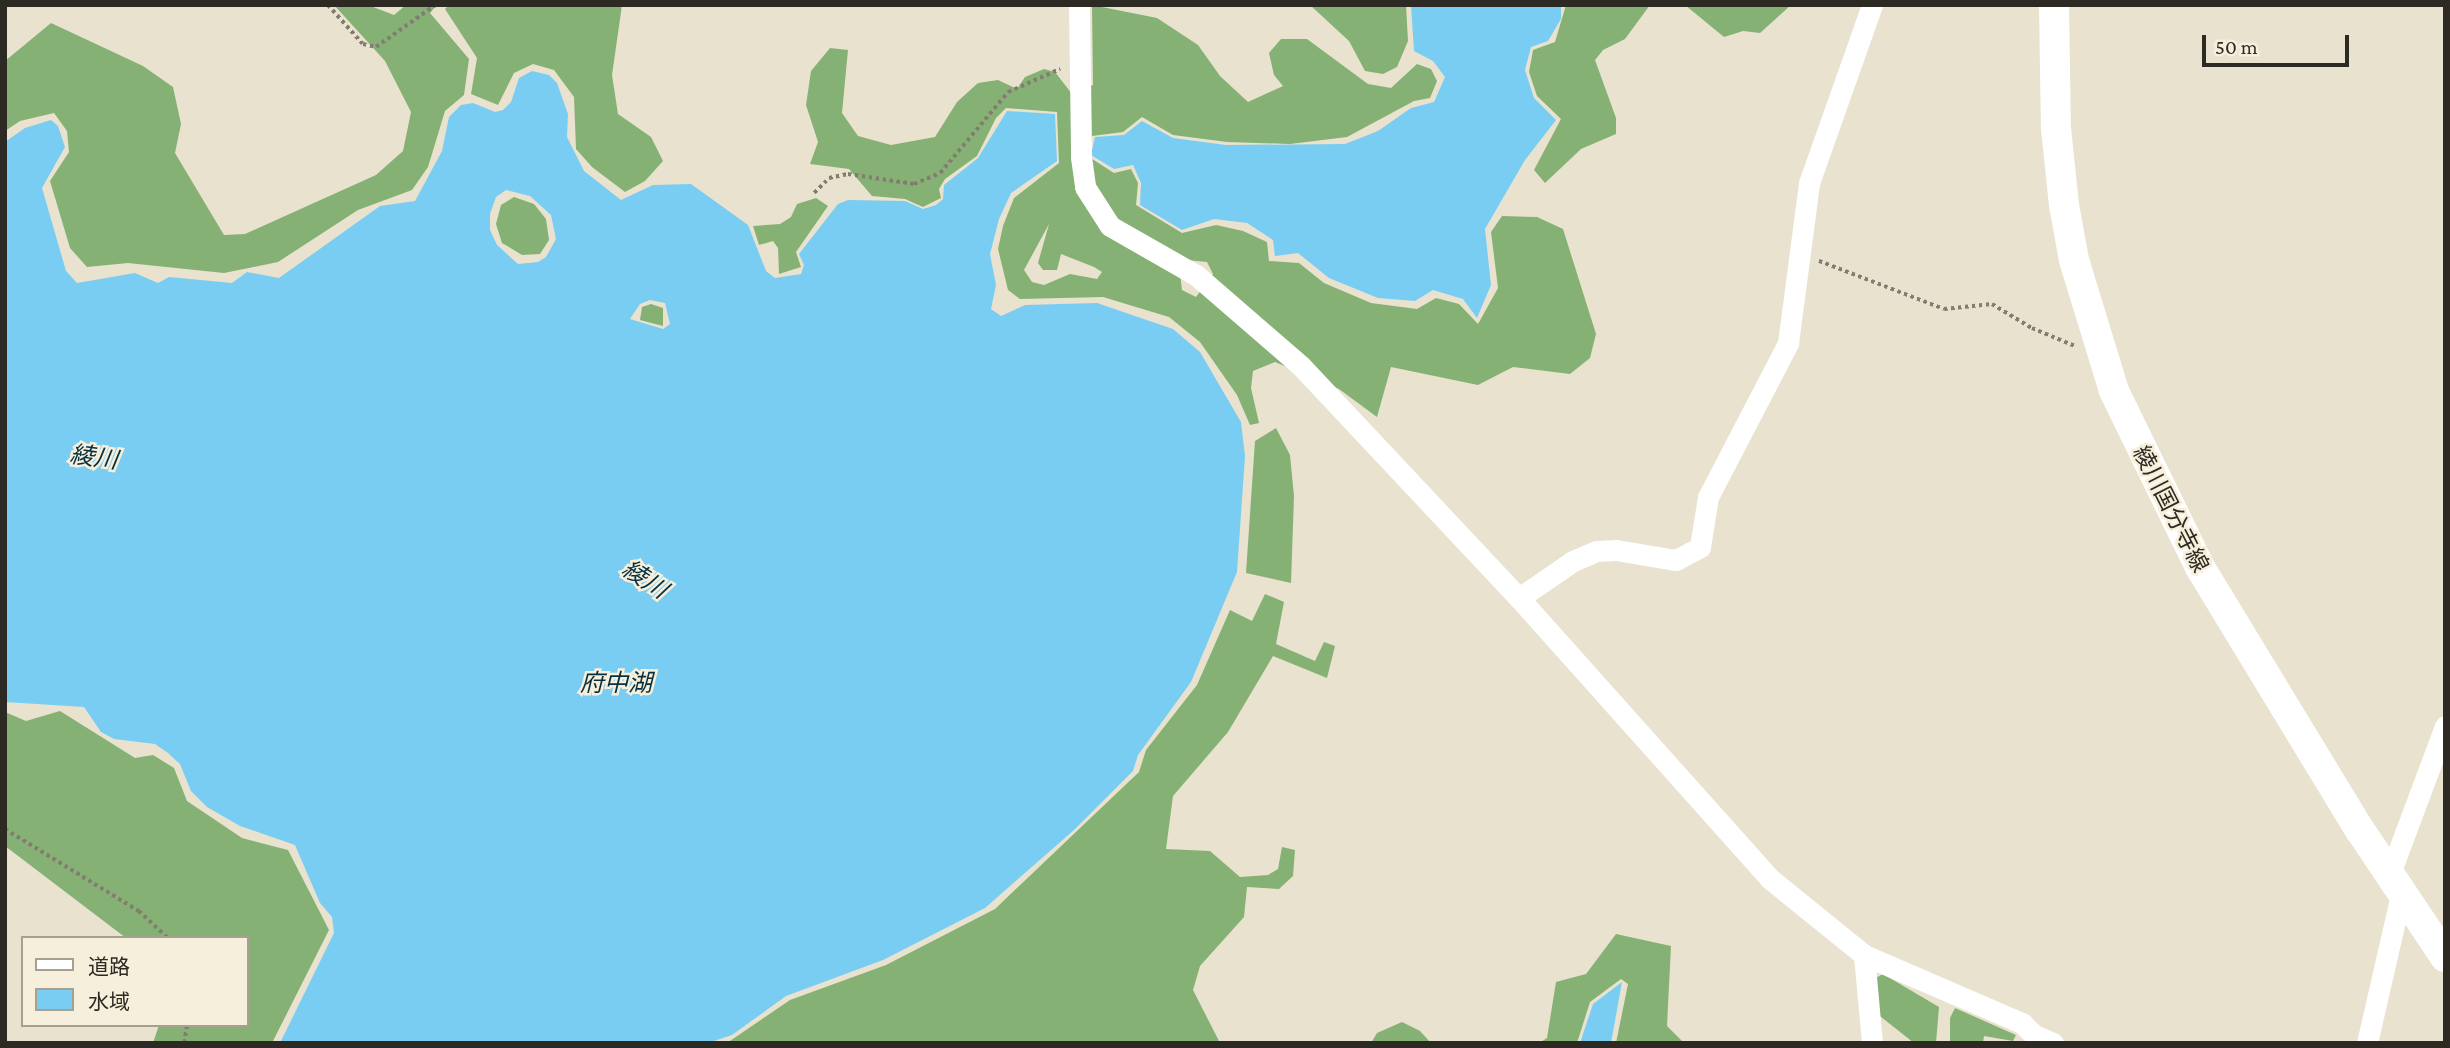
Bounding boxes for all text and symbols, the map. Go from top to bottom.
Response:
scale bar [2205,21,2352,65]
text: 50 m [2215,35,2258,59]
water label: 綾川 [68,439,120,475]
street label: 綾川国分寺線 [2127,441,2215,577]
water label: 綾川 [617,554,673,604]
water label: 府中湖 [580,669,652,697]
legend [21,936,248,1027]
text: 道路 [88,955,130,979]
text: 水域 [88,990,130,1014]

